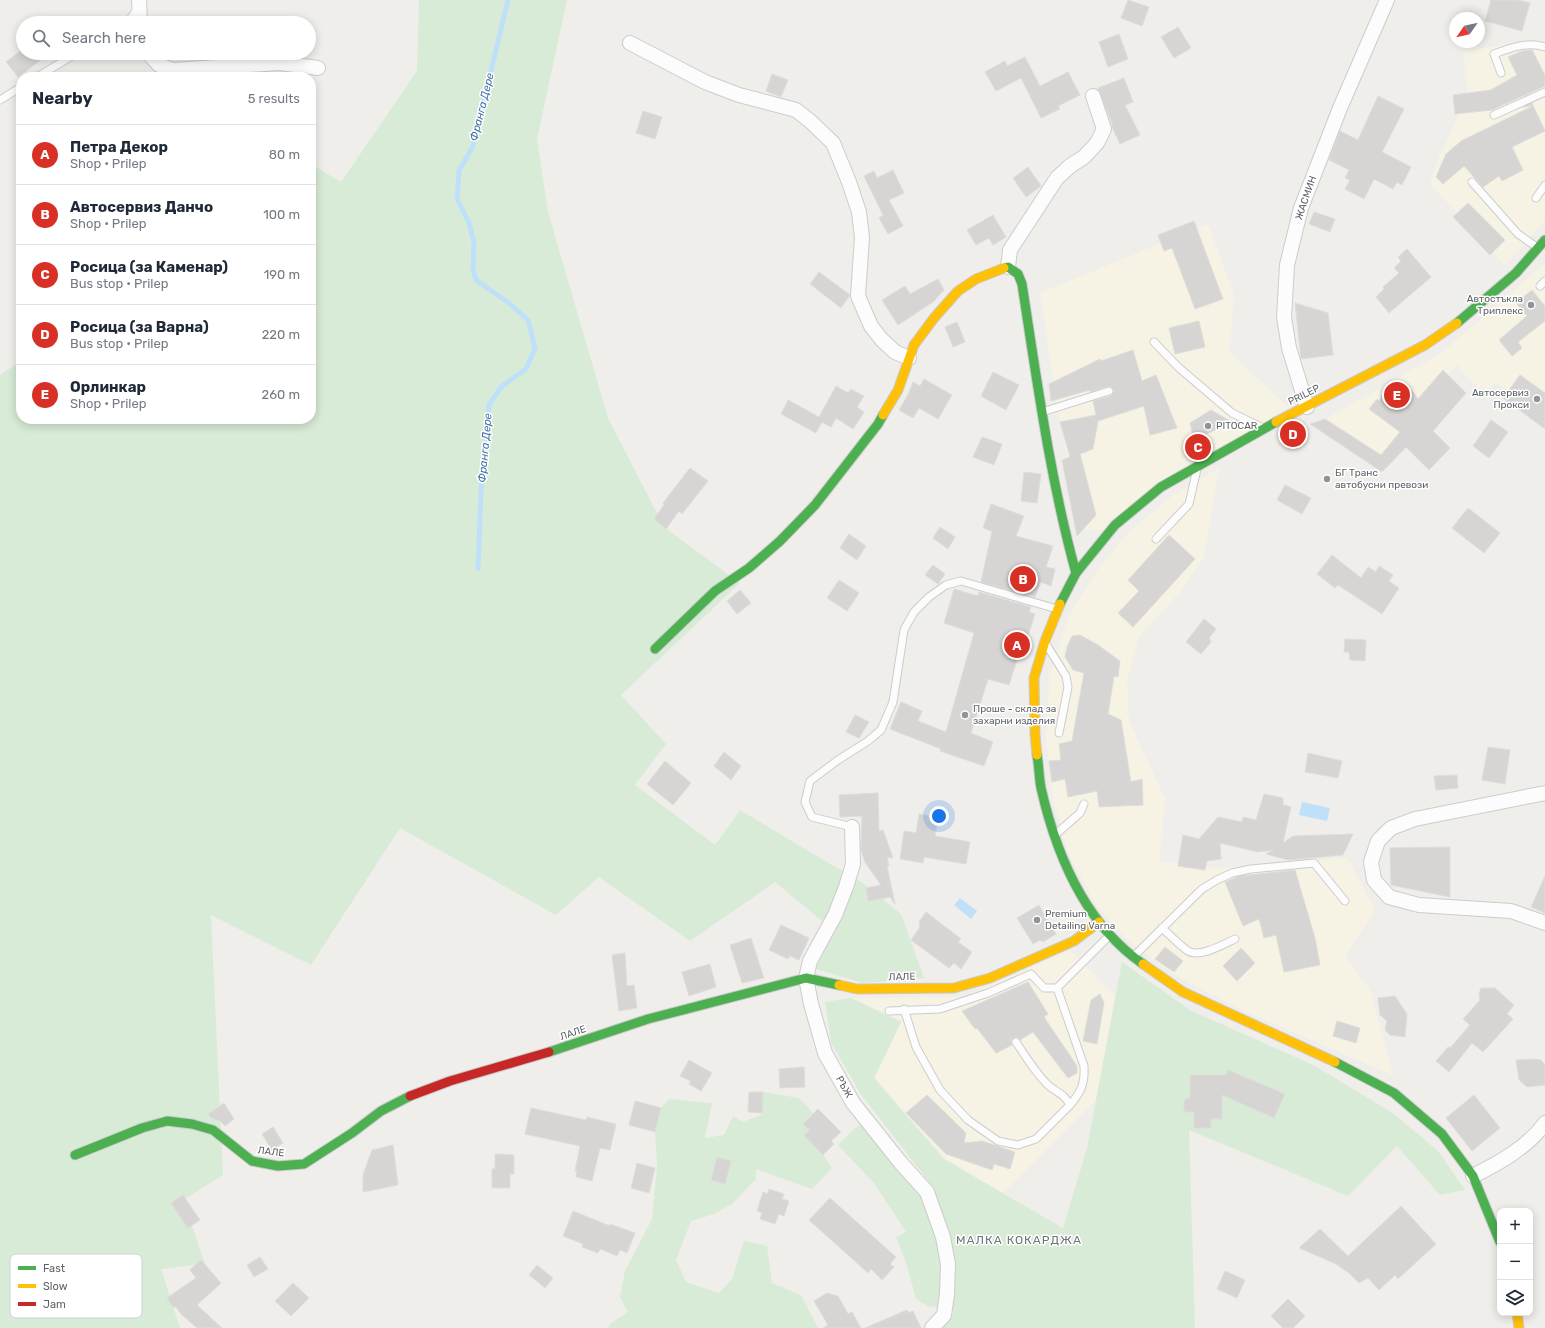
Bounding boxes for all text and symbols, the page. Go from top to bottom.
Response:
north arrow [1449,12,1485,48]
search box [16,16,316,60]
icon: search [30,27,52,49]
text: Search here [62,29,146,47]
water label: Франга Дере [467,72,497,142]
text: Nearby [32,88,93,108]
text: 5 results [248,91,300,106]
text: Петра Декор [70,138,168,156]
text: A [40,147,50,162]
text: 80 m [269,147,300,162]
text: Shop · Prilep [70,156,147,171]
street label: ЖАСМИН [1293,174,1319,222]
text: Автосервиз Данчо [70,198,213,216]
text: B [40,207,50,222]
text: 100 m [263,207,300,222]
text: Shop · Prilep [70,216,147,231]
text: Росица (за Каменар) [70,258,228,276]
text: C [40,267,50,282]
text: 190 m [264,267,300,282]
text: Bus stop · Prilep [70,276,169,291]
place label: Автостъкла Триплекс [1467,293,1523,317]
marker: Автостъкла Триплекс [1526,300,1536,310]
text: Росица (за Варна) [70,318,209,336]
text: D [40,327,50,342]
text: 220 m [262,327,300,342]
text: Bus stop · Prilep [70,336,169,351]
text: Орлинкар [70,378,146,396]
pin: E [1384,380,1410,410]
street label: PRILEP [1286,382,1322,408]
text: E [41,387,49,402]
text: 260 m [262,387,300,402]
place label: Автосервиз Прокси [1472,387,1529,411]
marker: Автосервиз Прокси [1532,394,1542,404]
text: Shop · Prilep [70,396,147,411]
water label: Франга Дере [475,413,495,483]
pin: D [1280,419,1306,449]
place label: PITOCAR [1216,420,1258,432]
marker: PITOCAR [1203,421,1213,431]
pin: C [1185,432,1211,462]
place label: БГ Транс автобусни превози [1335,467,1428,491]
marker: БГ Транс автобусни превози [1322,474,1332,484]
pin: B [1010,564,1036,594]
pin: A [1004,630,1030,660]
place label: Проше - склад за захарни изделия [973,703,1056,727]
marker: Проше - склад за захарни изделия [960,710,970,720]
your location [929,806,949,826]
place label: Premium Detailing Varna [1045,908,1115,932]
marker: Premium Detailing Varna [1032,915,1042,925]
street label: ЛАЛЕ [888,971,916,983]
street label: ЛАЛЕ [558,1023,588,1043]
street label: РЪЖ [833,1074,855,1100]
street label: ЛАЛЕ [257,1144,285,1160]
map controls [1497,1208,1533,1316]
button: + [1497,1208,1533,1244]
district label: МАЛКА КОКАРДЖА [956,1233,1082,1247]
button: − [1497,1244,1533,1280]
legend [10,1254,142,1318]
text: Fast [43,1262,66,1275]
text: Slow [43,1280,68,1293]
button: layers [1497,1280,1533,1316]
text: Jam [43,1298,66,1311]

